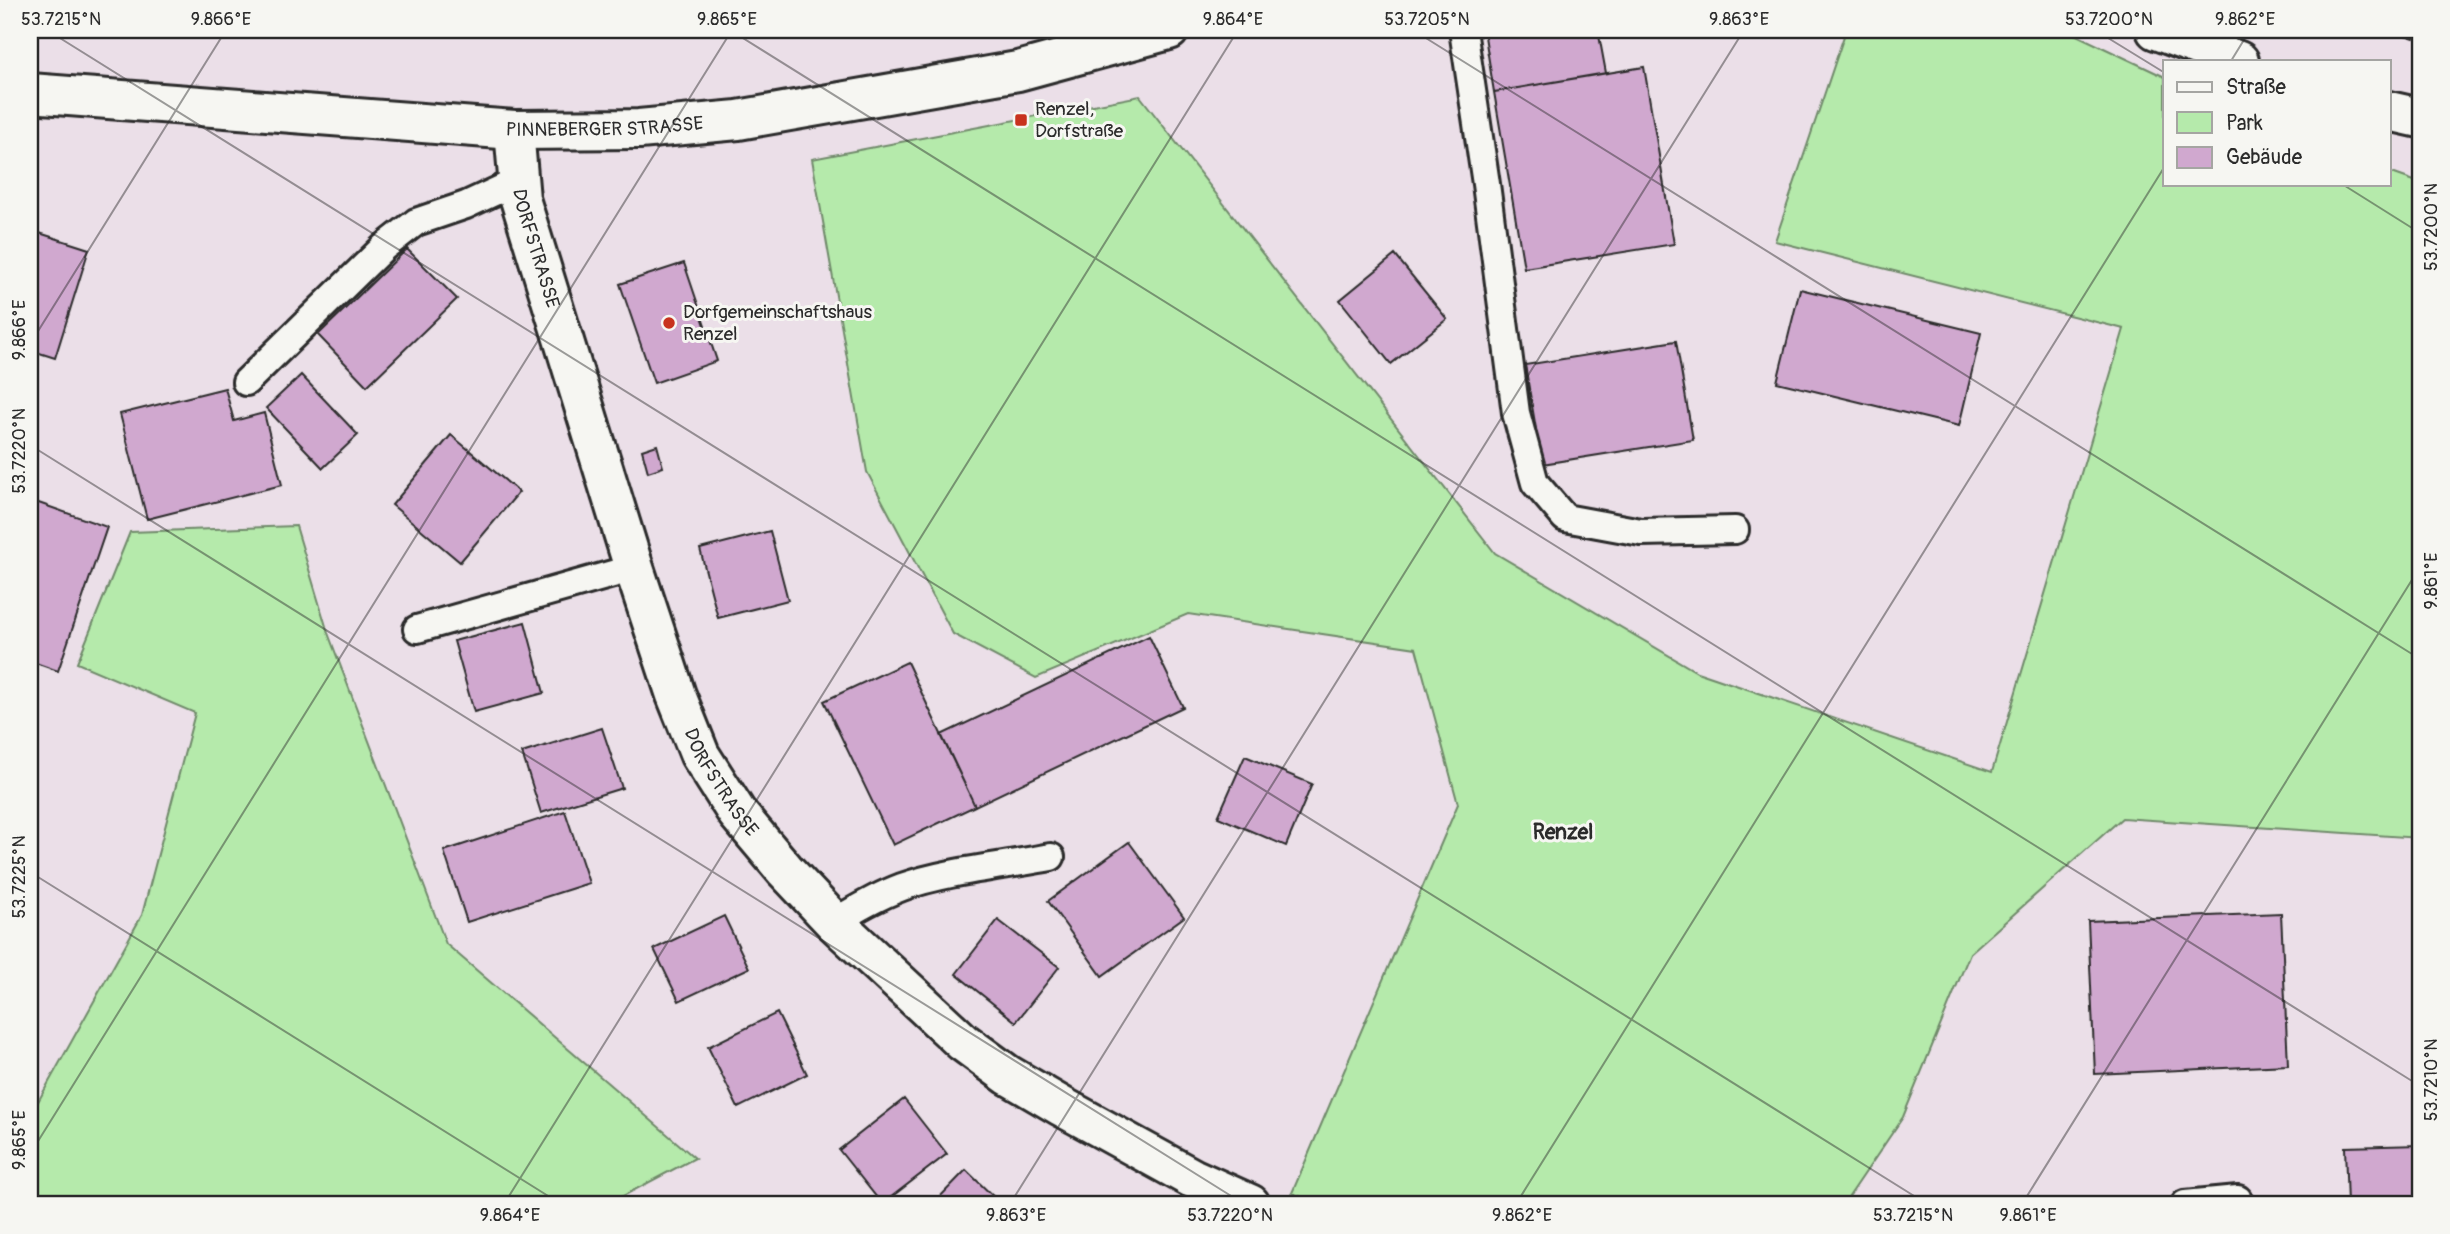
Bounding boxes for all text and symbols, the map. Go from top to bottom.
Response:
text: 53.7215°N [21,8,101,31]
text: 9.866°E [191,8,251,31]
text: 9.865°E [697,8,757,31]
text: 9.864°E [1203,8,1263,31]
text: 53.7205°N [1384,8,1470,31]
text: 9.863°E [1709,8,1769,31]
text: 53.7200°N [2065,8,2153,31]
text: 9.862°E [2215,8,2275,31]
legend [2163,60,2390,186]
text: Straße [2226,74,2286,101]
place label: Renzel, Dorfstraße [1035,97,1124,143]
text: Park [2226,110,2263,137]
street label: PINNEBERGER STRASSE [505,111,704,142]
marker: Renzel, Dorfstraße [1013,112,1029,128]
text: Gebäude [2226,144,2303,171]
text: 53.7200°N [2420,183,2443,271]
street label: DORFSTRASSE [507,188,565,311]
text: 9.866°E [8,300,31,360]
place label: Dorfgemeinschaftshaus Renzel [683,300,873,346]
marker: Dorfgemeinschaftshaus Renzel [661,315,677,331]
text: 53.7220°N [8,408,31,494]
text: 9.861°E [2420,552,2443,610]
street label: DORFSTRASSE [679,725,764,842]
district label: Renzel [1533,819,1593,846]
text: 53.7225°N [8,835,31,919]
text: 53.7210°N [2420,1039,2443,1121]
text: 9.865°E [8,1110,31,1170]
text: 9.864°E [480,1204,540,1227]
text: 9.863°E [986,1204,1046,1227]
text: 53.7220°N [1187,1204,1273,1227]
text: 9.862°E [1492,1204,1552,1227]
text: 53.7215°N [1873,1204,1953,1227]
text: 9.861°E [1999,1204,2057,1227]

